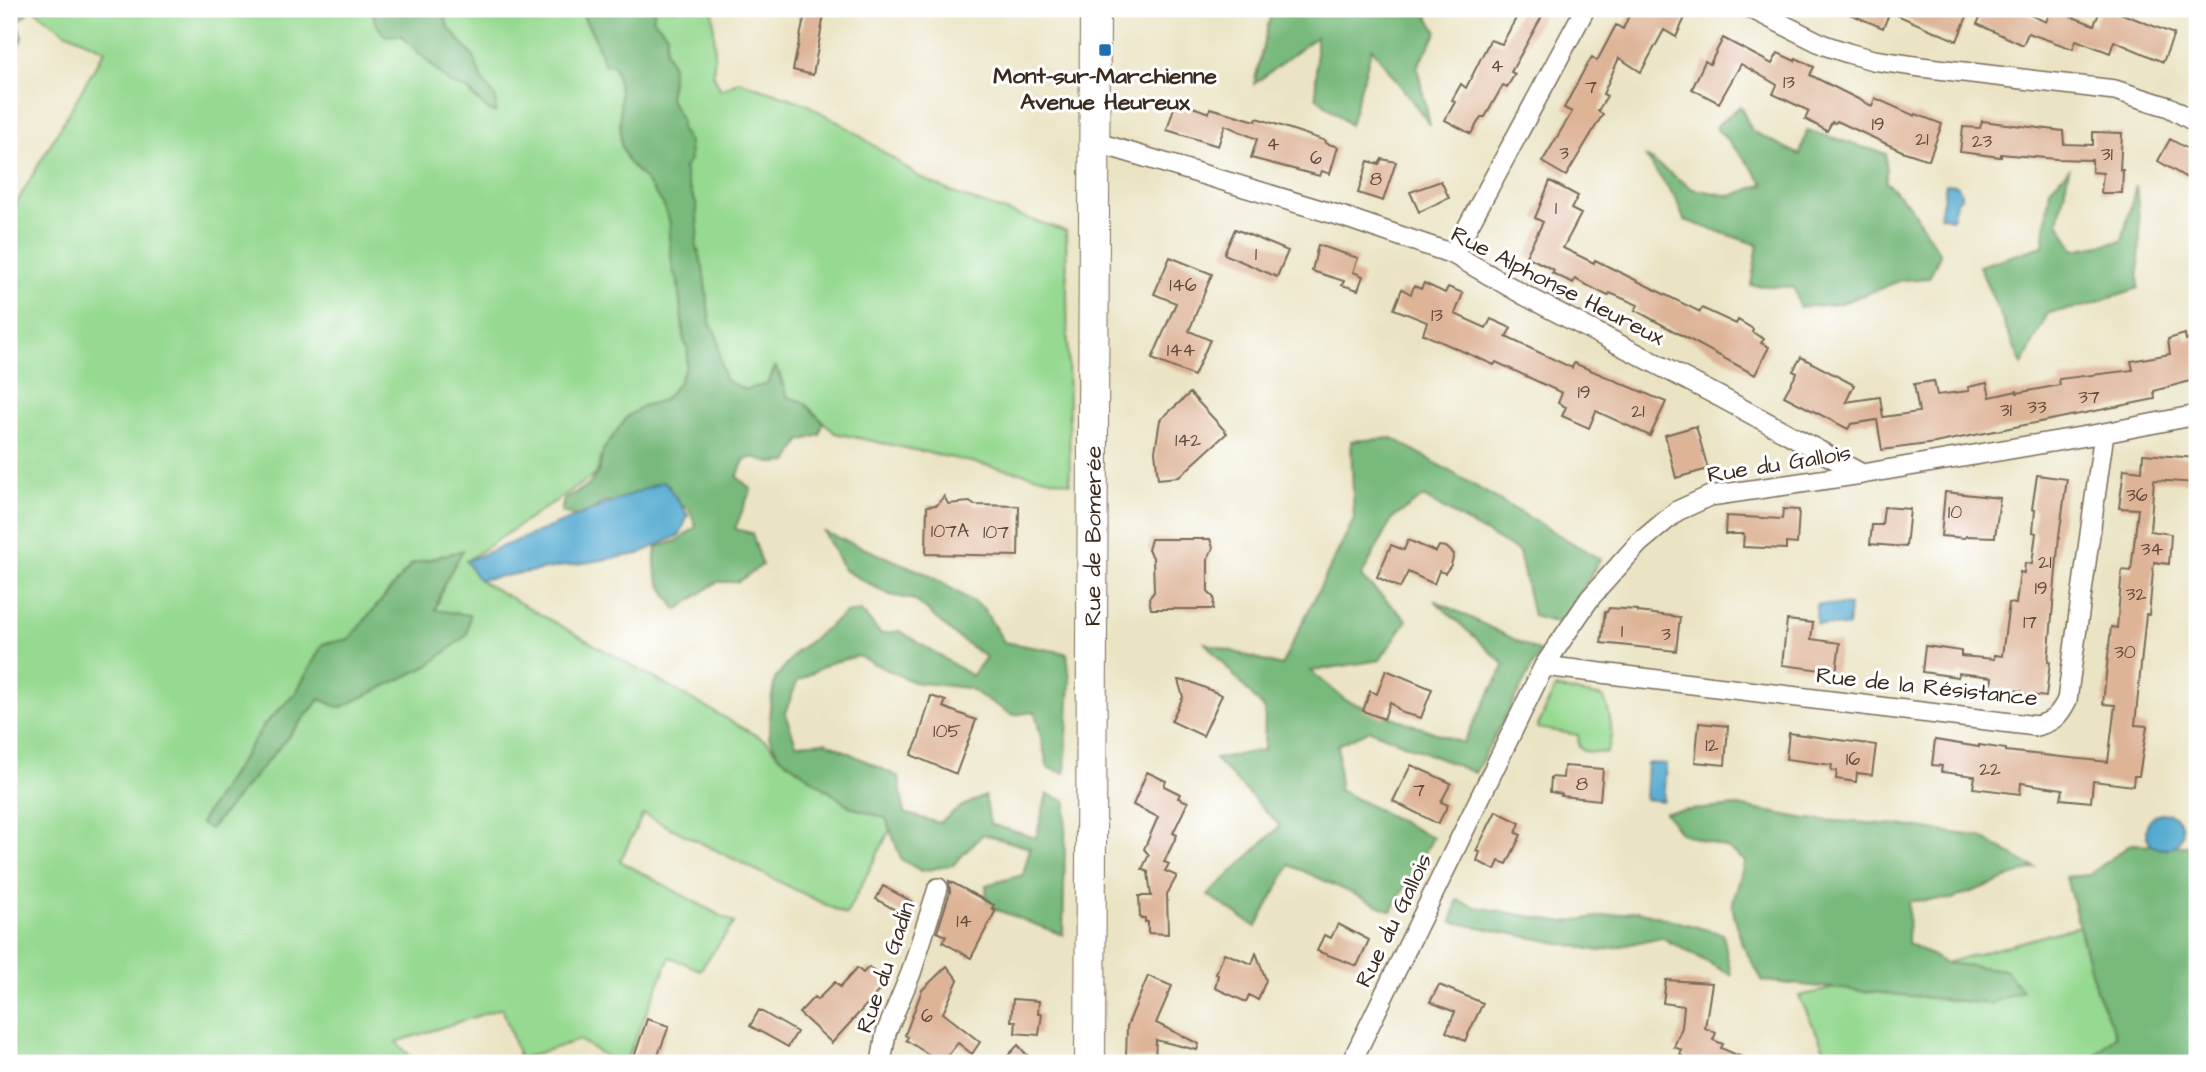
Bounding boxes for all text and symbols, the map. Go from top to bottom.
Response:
marker: Mont-sur-Marchienne Avenue Heureux [1097,42,1113,58]
house number: 4 [1491,53,1504,80]
place label: Mont-sur-Marchienne Avenue Heureux [993,60,1217,118]
house number: 13 [1783,69,1795,96]
house number: 7 [1585,74,1597,101]
house number: 19 [1871,111,1885,138]
house number: 21 [1915,126,1929,153]
house number: 23 [1972,128,1993,155]
house number: 4 [1267,131,1280,158]
house number: 3 [1559,140,1569,167]
house number: 31 [2101,141,2114,168]
house number: 6 [1310,145,1322,172]
house number: 8 [1370,166,1382,193]
house number: 1 [1555,195,1558,222]
street label: Rue Alphonse Heureux [1445,218,1670,354]
house number: 1 [1255,241,1258,268]
house number: 146 [1169,272,1197,299]
house number: 13 [1431,302,1443,329]
house number: 144 [1167,337,1195,364]
house number: 19 [1577,379,1591,406]
house number: 37 [2078,384,2100,411]
house number: 33 [2027,394,2047,421]
house number: 31 [2000,397,2013,424]
house number: 21 [1631,398,1645,425]
house number: 142 [1175,427,1201,454]
street label: Rue du Gallois [1705,437,1853,491]
street label: Rue de Bomerée [1077,446,1110,626]
house number: 36 [2126,482,2148,509]
house number: 10 [1948,499,1962,526]
house number: 107A [931,518,969,545]
house number: 107 [983,519,1009,546]
house number: 34 [2141,536,2163,563]
house number: 21 [2038,549,2052,576]
house number: 19 [2034,575,2048,602]
house number: 32 [2126,581,2146,608]
house number: 17 [2023,609,2037,636]
house number: 1 [1621,618,1624,645]
house number: 3 [1661,621,1671,648]
house number: 30 [2114,639,2136,666]
street label: Rue de la Résistance [1815,659,2039,715]
house number: 105 [933,718,961,745]
house number: 12 [1705,732,1719,759]
house number: 16 [1846,746,1860,773]
house number: 22 [1979,756,2001,783]
house number: 8 [1576,771,1588,798]
house number: 7 [1413,777,1425,804]
street label: Rue du Gallois [1348,848,1440,993]
street label: Rue du Gadin [849,897,923,1037]
house number: 14 [956,908,972,935]
house number: 6 [921,1003,933,1030]

